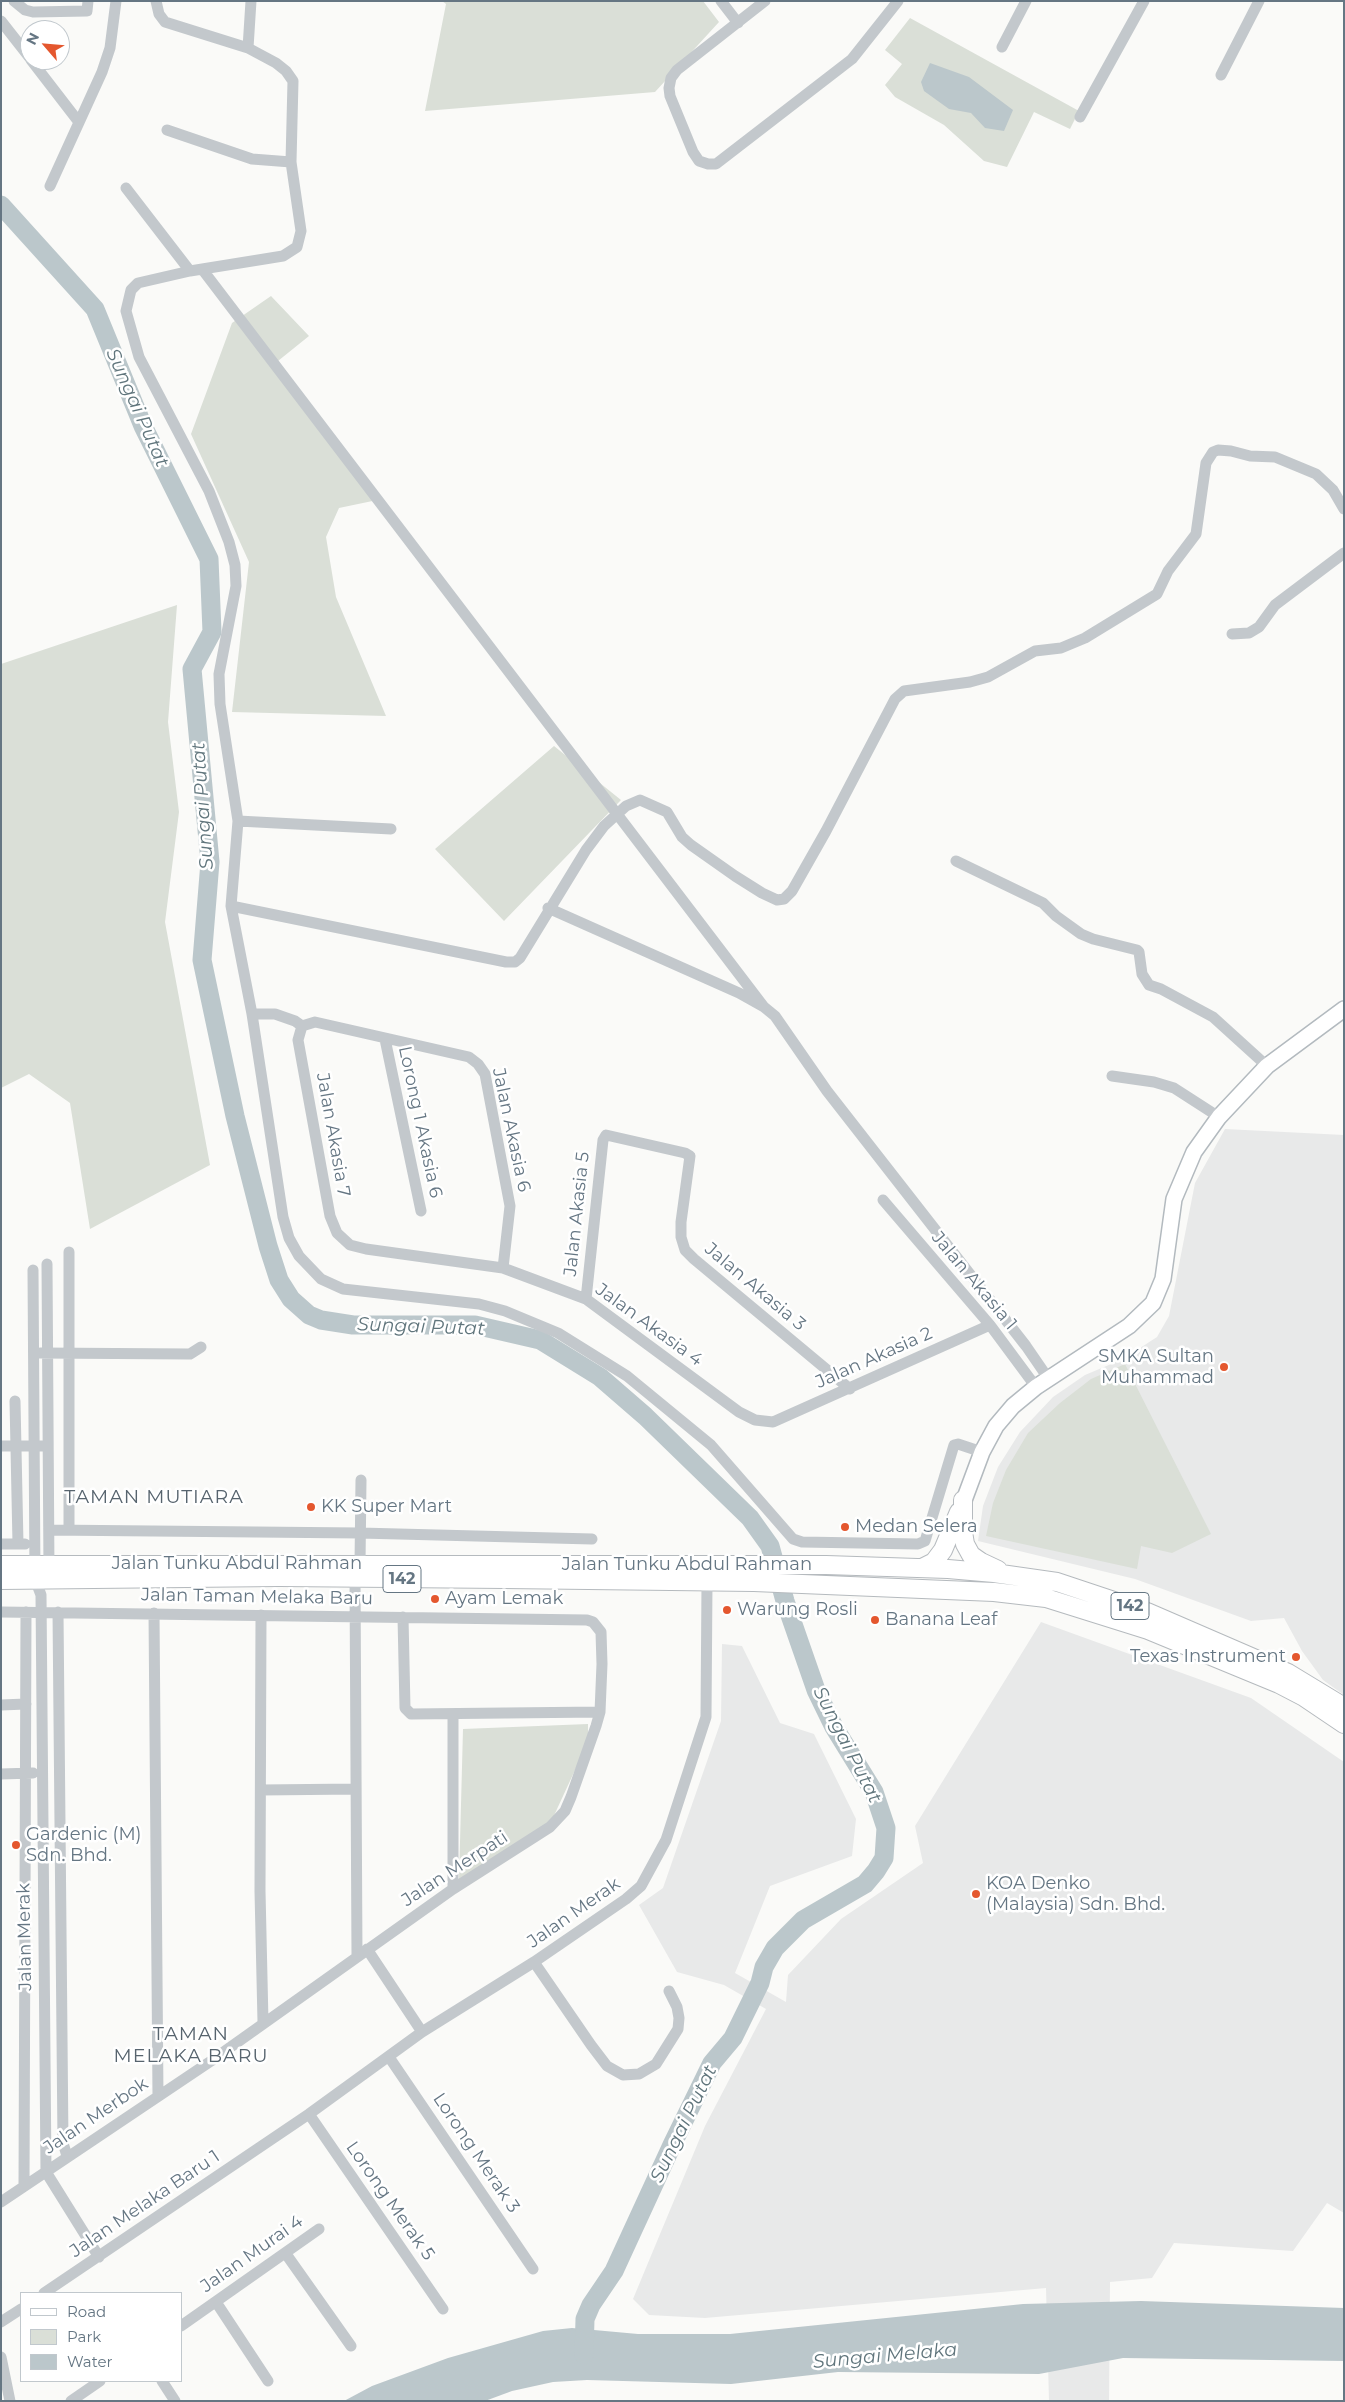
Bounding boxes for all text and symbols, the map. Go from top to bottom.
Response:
north arrow [20,20,70,70]
text: N [22,30,43,48]
water label: Sungai Putat [101,345,173,471]
water label: Sungai Putat [187,742,219,870]
street label: Lorong 1 Akasia 6 [393,1044,447,1200]
street label: Jalan Akasia 6 [487,1066,535,1194]
street label: Jalan Akasia 7 [311,1071,355,1199]
street label: Jalan Akasia 5 [560,1151,594,1277]
street label: Jalan Akasia 1 [927,1228,1021,1334]
street label: Jalan Akasia 3 [700,1238,810,1336]
street label: Jalan Akasia 4 [591,1279,707,1371]
water label: Sungai Putat [357,1313,485,1341]
street label: Jalan Akasia 2 [812,1323,936,1393]
place label: SMKA Sultan Muhammad [1098,1346,1214,1388]
marker: SMKA Sultan Muhammad [1218,1361,1230,1373]
district label: TAMAN MUTIARA [63,1486,245,1508]
place label: KK Super Mart [321,1496,452,1518]
marker: KK Super Mart [305,1501,317,1513]
place label: Medan Selera [855,1516,978,1538]
marker: Medan Selera [839,1521,851,1533]
street label: Jalan Tunku Abdul Rahman [112,1553,362,1575]
street label: Jalan Tunku Abdul Rahman [562,1554,812,1576]
road number: 142 [383,1566,421,1592]
street label: Jalan Taman Melaka Baru [141,1584,373,1610]
place label: Ayam Lemak [445,1588,563,1610]
road number: 142 [1111,1592,1149,1620]
marker: Ayam Lemak [429,1593,441,1605]
place label: Warung Rosli [737,1599,858,1621]
marker: Warung Rosli [721,1604,733,1616]
place label: Banana Leaf [885,1609,997,1631]
marker: Banana Leaf [869,1614,881,1626]
place label: Texas Instrument [1130,1646,1286,1668]
marker: Texas Instrument [1290,1651,1302,1663]
water label: Sungai Putat [808,1683,886,1807]
place label: Gardenic (M) Sdn. Bhd. [26,1824,141,1866]
street label: Jalan Merpati [398,1827,512,1911]
marker: Gardenic (M) Sdn. Bhd. [10,1839,22,1851]
street label: Jalan Merak [524,1873,624,1953]
place label: KOA Denko (Malaysia) Sdn. Bhd. [986,1873,1165,1916]
street label: Jalan Merak [13,1883,37,1991]
marker: KOA Denko (Malaysia) Sdn. Bhd. [970,1888,982,1900]
district label: TAMAN MELAKA BARU [112,2023,270,2067]
water label: Sungai Putat [646,2062,722,2186]
street label: Jalan Merbok [40,2073,152,2159]
street label: Lorong Merak 3 [428,2089,524,2217]
street label: Lorong Merak 5 [341,2137,439,2265]
street label: Jalan Melaka Baru 1 [66,2146,224,2262]
street label: Jalan Murai 4 [197,2211,307,2297]
legend [20,2292,182,2382]
text: Road [67,2302,106,2321]
text: Park [67,2327,101,2346]
water label: Sungai Melaka [812,2338,958,2374]
text: Water [67,2352,113,2371]

